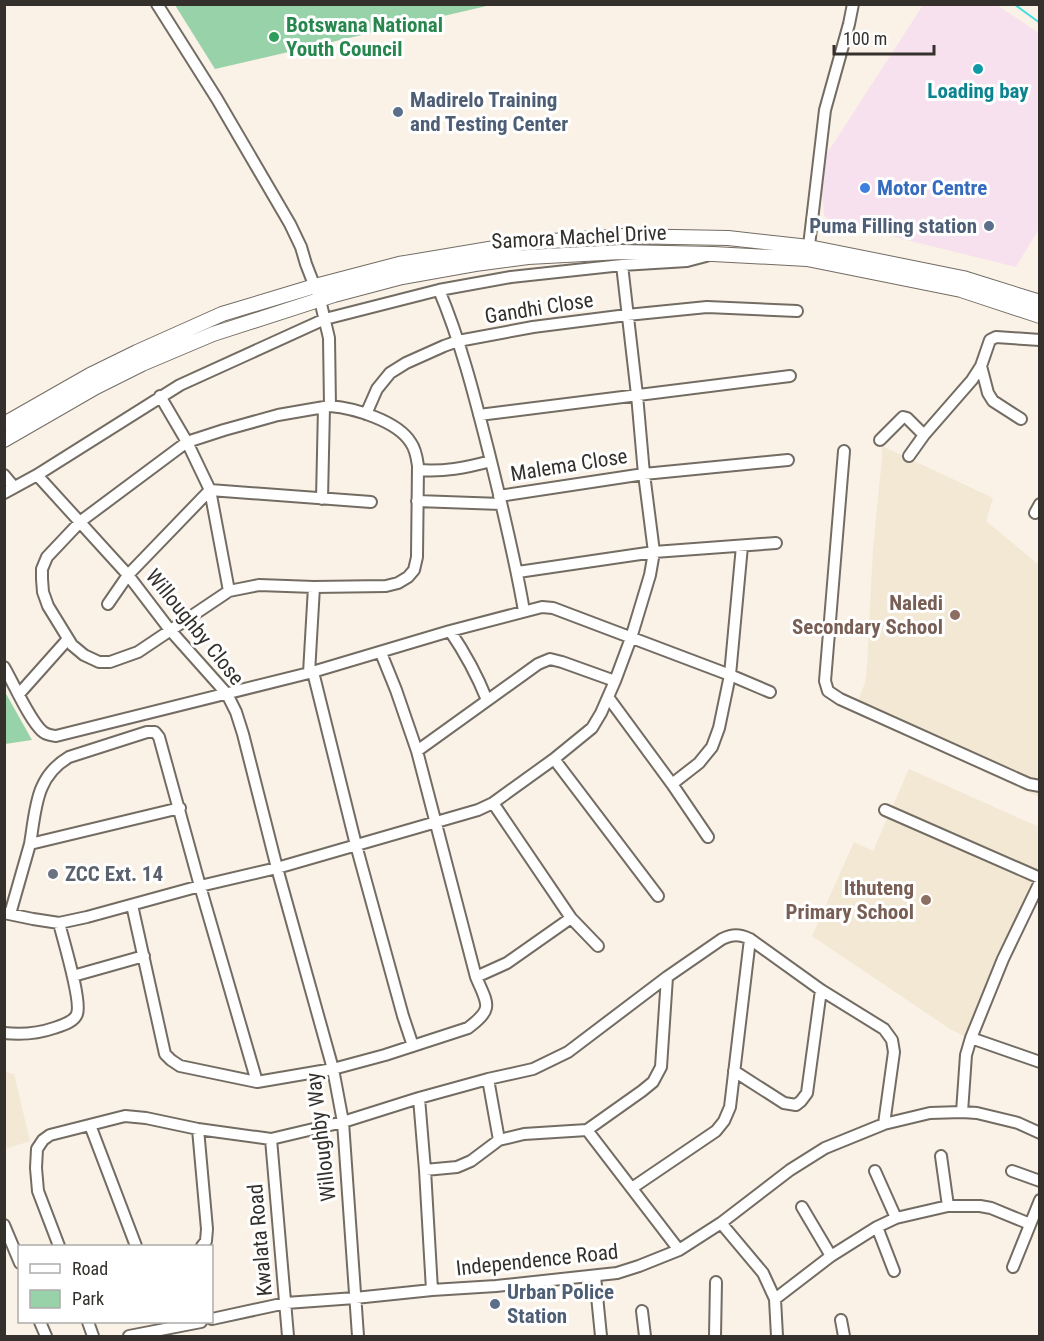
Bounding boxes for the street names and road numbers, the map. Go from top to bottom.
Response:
street label: Samora Machel Drive [491,220,667,254]
street label: Gandhi Close [483,288,595,328]
street label: Malema Close [509,444,629,486]
street label: Willoughby Close [141,564,249,690]
street label: Willoughby Way [301,1071,341,1203]
street label: Kwalata Road [243,1183,277,1297]
street label: Independence Road [455,1240,619,1280]

